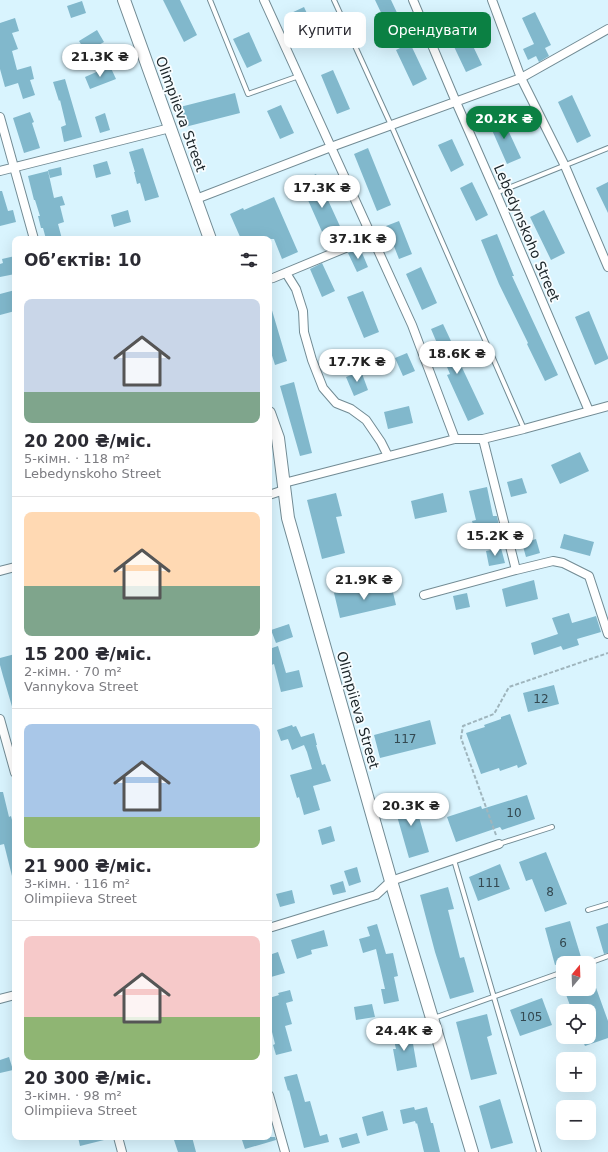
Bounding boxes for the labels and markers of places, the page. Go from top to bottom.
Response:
pin: 21.3K ₴ [63,44,137,78]
pin: 20.2K ₴ [467,106,541,140]
pin: 17.3K ₴ [285,175,359,209]
pin: 37.1K ₴ [321,226,395,260]
pin: 18.6K ₴ [420,341,494,375]
pin: 17.7K ₴ [320,349,394,383]
pin: 15.2K ₴ [458,523,532,557]
pin: 21.9K ₴ [327,567,401,601]
pin: 20.3K ₴ [374,793,448,827]
pin: 24.4K ₴ [367,1018,441,1052]

